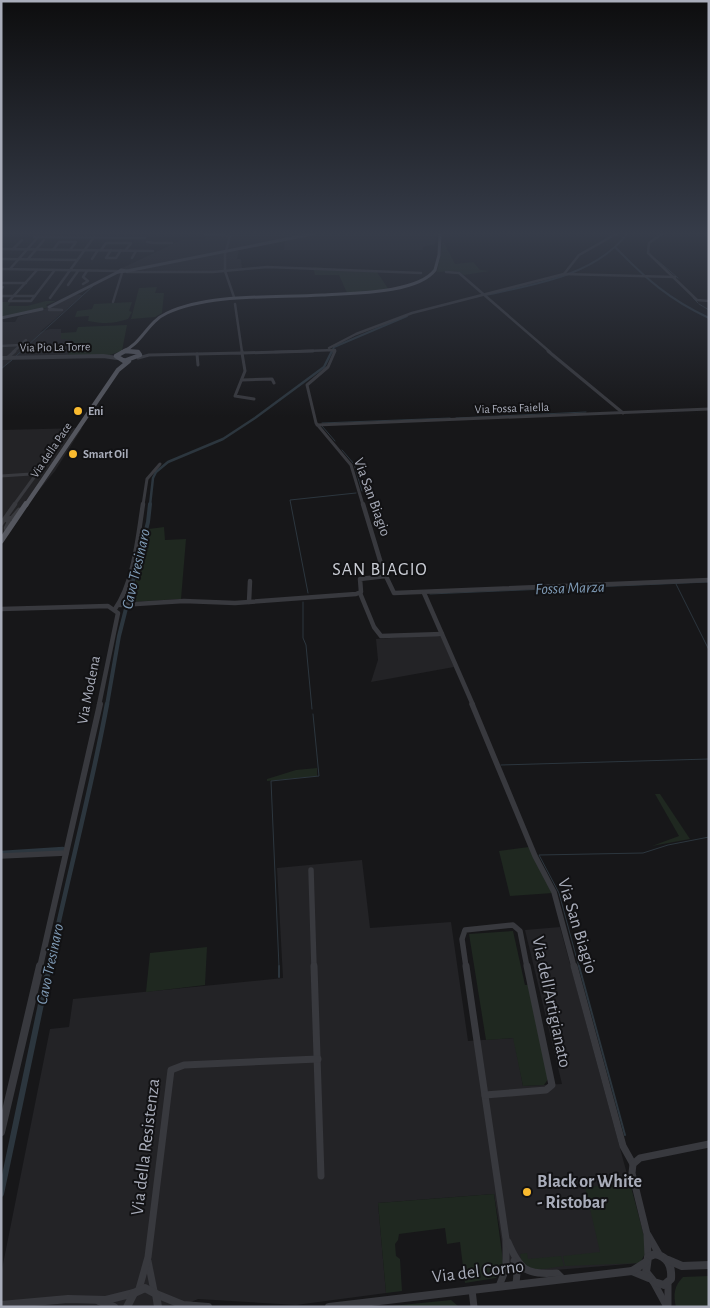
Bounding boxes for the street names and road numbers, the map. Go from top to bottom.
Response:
street label: Via Pio La Torre [19,340,91,354]
street label: Via Fossa Faiella [475,401,550,415]
street label: Via della Pace [28,420,74,480]
street label: Via San Biagio [351,456,393,538]
street label: Via Modena [75,654,103,726]
street label: Via San Biagio [554,876,600,976]
street label: Via dell'Artigianato [528,935,574,1069]
street label: Via della Resistenza [129,1078,163,1216]
street label: Via del Corno [431,1257,525,1287]

